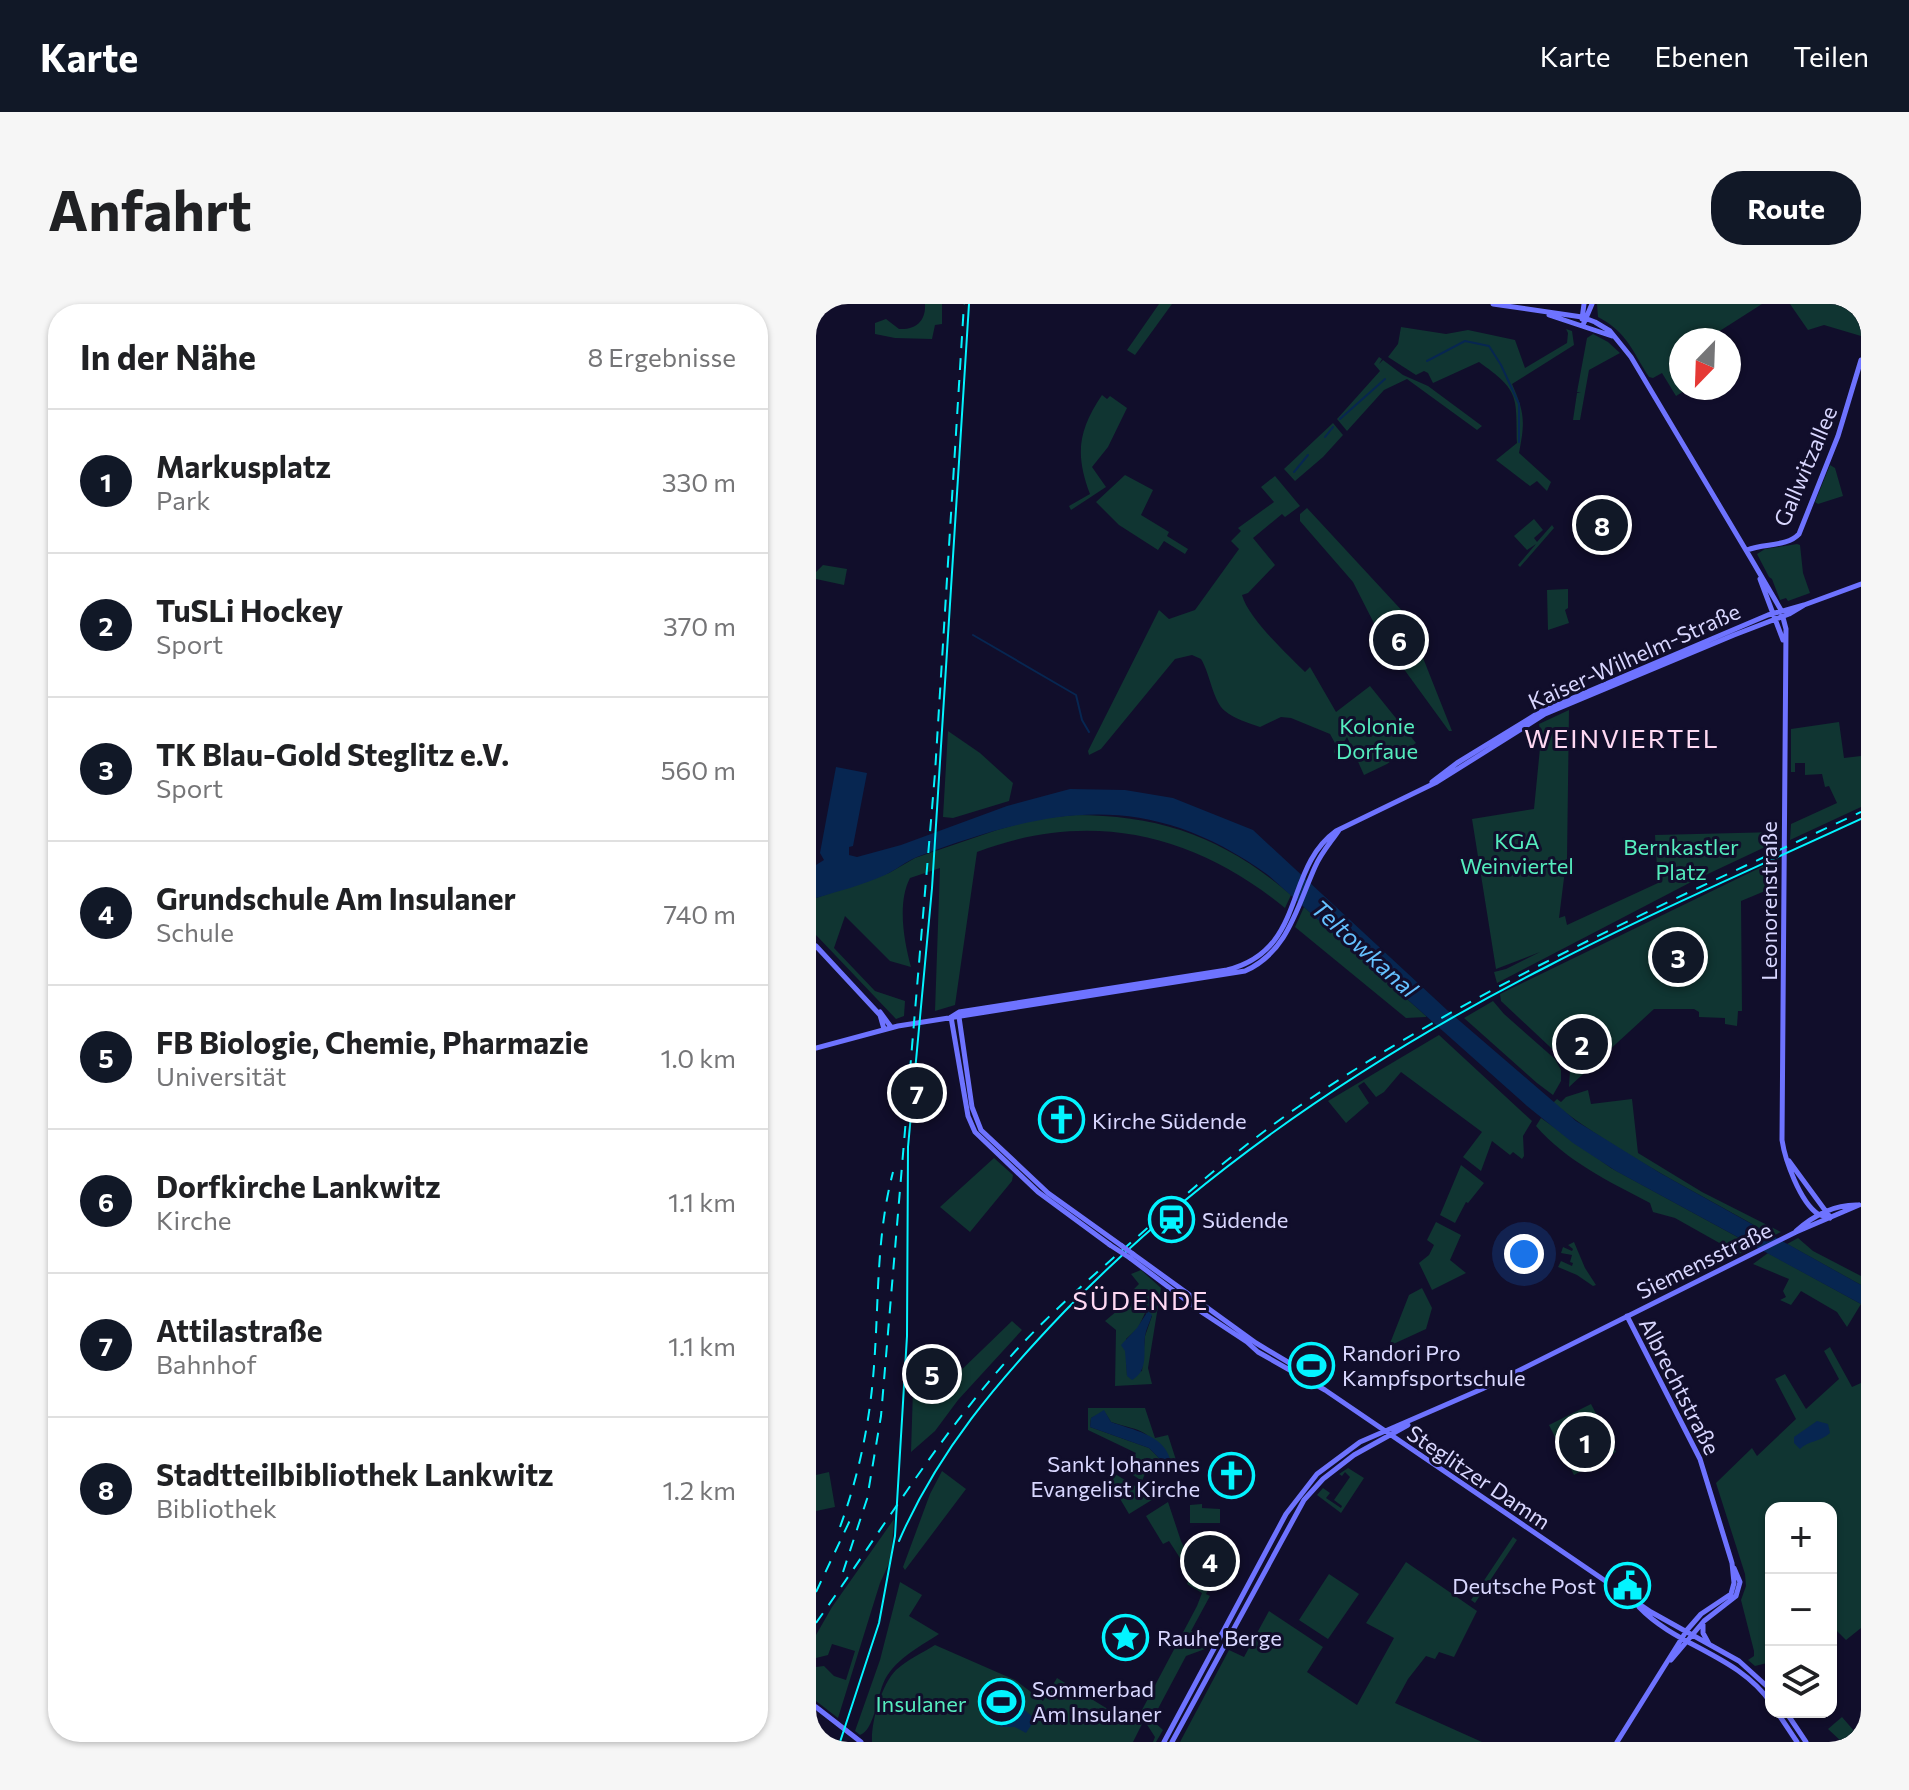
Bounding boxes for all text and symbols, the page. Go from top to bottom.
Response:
text: Karte [40,33,138,80]
text: Karte [1540,39,1611,73]
text: Ebenen [1655,39,1749,73]
text: Teilen [1793,39,1869,73]
button: Route [1711,171,1861,245]
text: Anfahrt [48,174,252,243]
north arrow [1669,328,1741,400]
text: In der Nähe [80,335,256,377]
text: 8 Ergebnisse [588,341,736,372]
street label: Gallwitzallee [1768,402,1842,530]
text: Markusplatz [156,447,331,484]
text: 1 [100,466,112,497]
text: 330 m [662,466,736,497]
text: Park [156,484,210,515]
pin: 8 [1576,495,1628,555]
text: TuSLi Hockey [156,591,343,628]
street label: Kaiser-Wilhelm-Straße [1524,597,1744,715]
text: 2 [99,610,113,641]
text: 370 m [663,610,736,641]
pin: 6 [1373,610,1425,670]
text: Sport [156,628,223,659]
park label: Kolonie Dorfaue [1336,712,1418,764]
district label: WEINVIERTEL [1524,722,1720,753]
text: TK Blau-Gold Steglitz e.V. [156,735,509,772]
text: 3 [98,754,114,785]
text: 560 m [661,754,736,785]
text: Sport [156,772,223,803]
street label: Leonorenstraße [1755,821,1782,981]
park label: KGA Weinviertel [1460,827,1574,879]
park label: Bernkastler Platz [1623,833,1739,885]
text: Grundschule Am Insulaner [156,879,516,916]
water label: Teltowkanal [1306,893,1425,1004]
text: 4 [98,898,114,929]
text: 740 m [664,898,736,929]
text: Schule [156,916,234,947]
pin: 3 [1652,927,1704,987]
pin: 2 [1556,1014,1608,1074]
text: FB Biologie, Chemie, Pharmazie [156,1023,589,1060]
text: 5 [98,1042,114,1073]
text: 1.0 km [660,1042,736,1073]
text: Universität [156,1060,286,1091]
pin: 7 [891,1063,943,1123]
church icon: Kirche Südende [1037,1096,1085,1144]
place label: Kirche Südende [1092,1107,1247,1134]
text: Dorfkirche Lankwitz [156,1167,441,1204]
text: 6 [98,1186,114,1217]
text: 1.1 km [668,1186,736,1217]
station icon: Südende [1147,1195,1195,1243]
text: Kirche [156,1204,232,1235]
place label: Südende [1202,1206,1288,1233]
street label: Siemensstraße [1632,1216,1776,1304]
your location [1504,1234,1544,1274]
district label: SÜDENDE [1072,1284,1210,1315]
text: Attilastraße [156,1311,323,1348]
street label: Albrechtstraße [1634,1313,1726,1459]
text: 7 [99,1330,113,1361]
text: 1.1 km [668,1330,736,1361]
place label: Randori Pro Kampfsportschule [1342,1339,1526,1391]
sports icon: Randori Pro Kampfsportschule [1287,1341,1335,1389]
pin: 5 [906,1344,958,1404]
text: Bahnhof [156,1348,257,1379]
pin: 1 [1559,1412,1611,1472]
street label: Steglitzer Damm [1402,1419,1556,1535]
place label: Sankt Johannes Evangelist Kirche [1030,1450,1200,1502]
church icon: Sankt Johannes Evangelist Kirche [1207,1452,1255,1500]
text: Stadtteilbibliothek Lankwitz [156,1455,554,1492]
text: 8 [98,1474,114,1505]
text: 1.2 km [663,1474,736,1505]
text: Bibliothek [156,1492,277,1523]
map controls [1765,1502,1837,1718]
button: + [1765,1502,1837,1574]
pin: 4 [1184,1531,1236,1591]
public building icon: Deutsche Post [1603,1561,1651,1609]
place label: Deutsche Post [1452,1572,1596,1599]
button: − [1765,1574,1837,1646]
place icon: Rauhe Berge [1102,1613,1150,1661]
place label: Rauhe Berge [1157,1624,1282,1651]
button: layers [1765,1646,1837,1718]
place label: Sommerbad Am Insulaner [1032,1675,1162,1727]
sports icon: Sommerbad Am Insulaner [977,1677,1025,1725]
park label: Insulaner [875,1690,967,1717]

